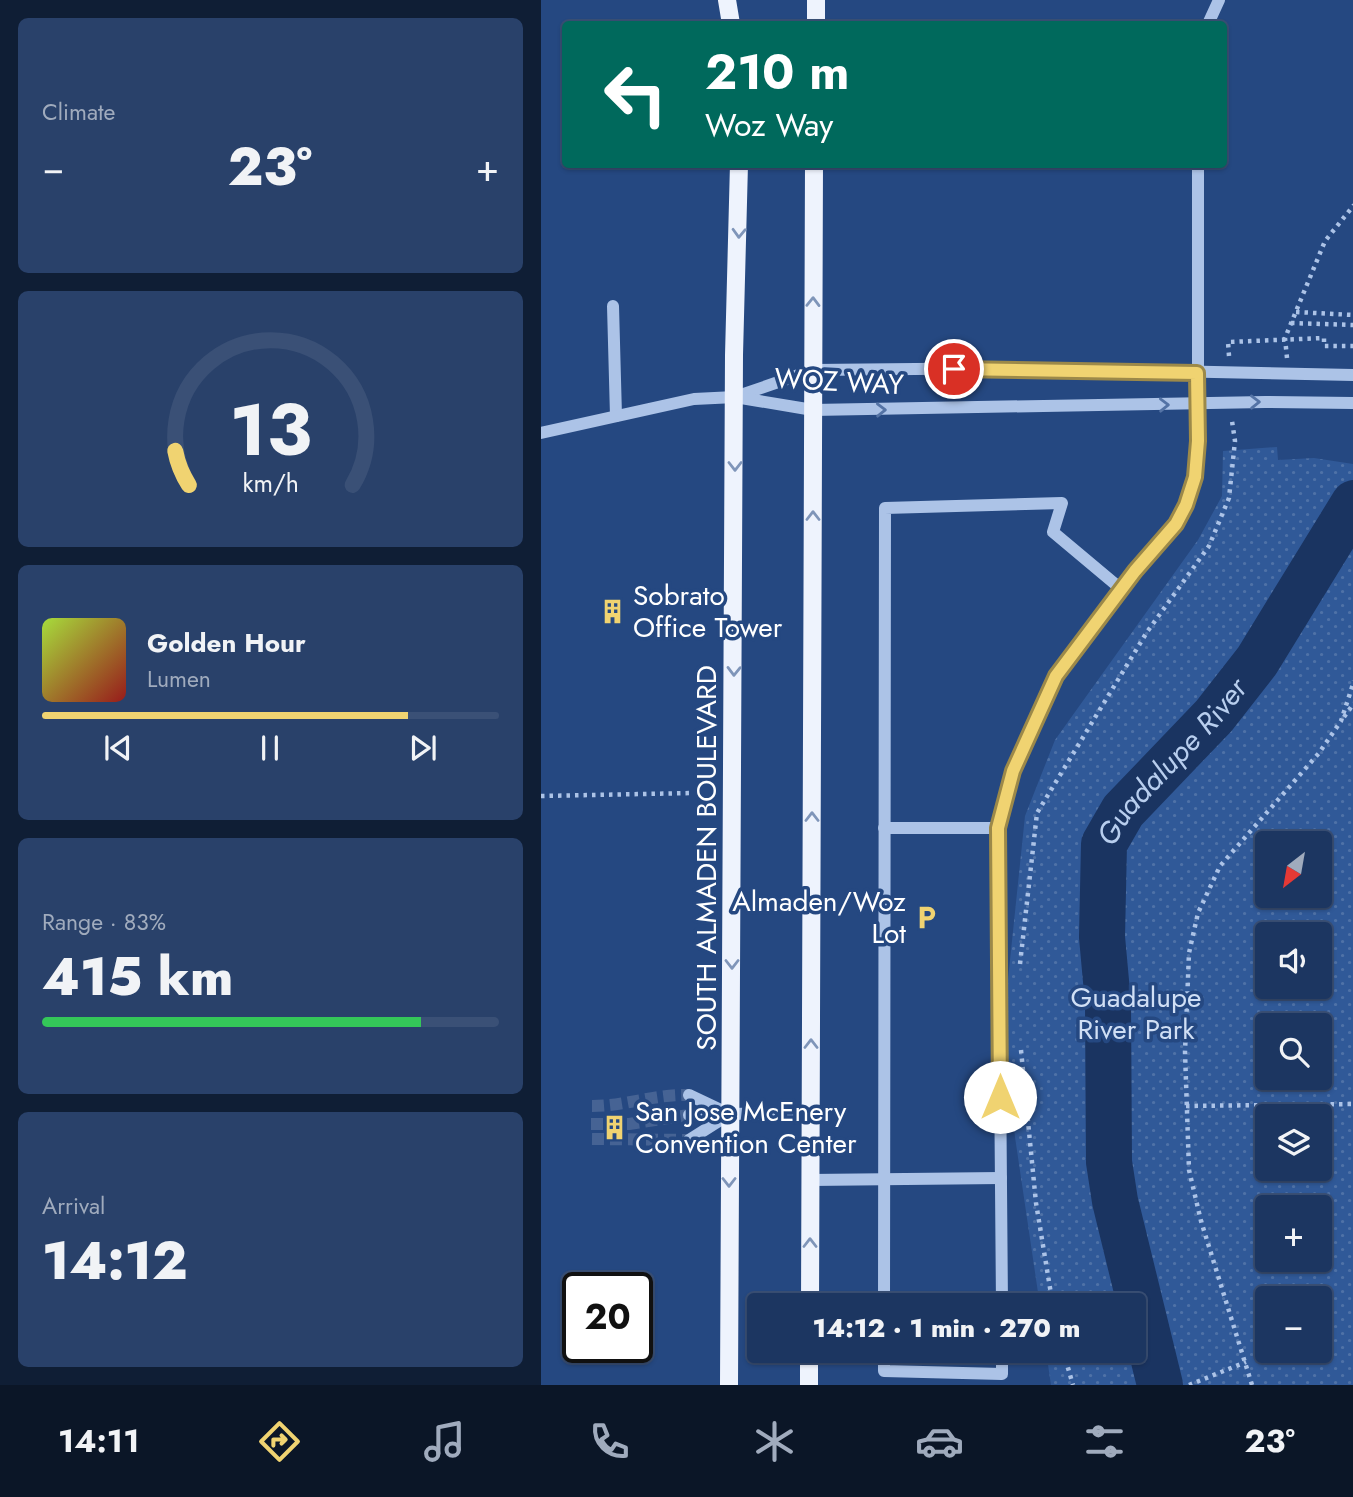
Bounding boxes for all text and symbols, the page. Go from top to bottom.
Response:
text: 210 m [705,37,849,107]
icon: left [590,49,681,140]
text: Climate [42,95,115,129]
text: Woz Way [705,102,833,148]
text: 23° [228,129,312,205]
text: − [42,140,64,195]
text: + [476,140,499,195]
one-way arrow [731,227,746,238]
one-way arrow [805,296,820,307]
pin [924,339,984,399]
icon: arrive [935,350,973,388]
street label: WOZ WAY [773,358,905,405]
text: 13 [229,378,312,483]
one-way arrow [1251,394,1261,410]
one-way arrow [1160,397,1170,413]
one-way arrow [876,402,887,418]
one-way arrow [727,461,743,471]
text: km/h [242,465,299,501]
one-way arrow [805,510,821,520]
place label: Sobrato Office Tower [633,575,783,648]
building icon: Sobrato Office Tower [599,597,627,625]
text: Golden Hour [147,624,306,662]
text: Lumen [147,662,211,696]
street label: SOUTH ALMADEN BOULEVARD [686,665,727,1051]
one-way arrow [726,667,742,677]
water label: Guadalupe River [1085,667,1258,854]
icon: previous [99,729,137,767]
icon: pause [251,729,289,767]
icon: next [404,729,442,767]
one-way arrow [804,811,820,821]
north arrow [1255,831,1332,908]
map controls [1255,831,1332,1363]
place label: Almaden/Woz Lot [732,881,906,954]
parking icon: Almaden/Woz Lot [912,903,940,931]
text: Range · 83% [42,905,166,939]
button: sound [1255,922,1332,999]
text: 415 km [42,939,233,1015]
one-way arrow [724,959,739,970]
park label: Guadalupe River Park [1071,977,1201,1050]
button: search [1255,1013,1332,1090]
one-way arrow [803,1038,819,1049]
position arrow [963,1060,1037,1134]
place label: San Jose McEnery Convention Center [635,1091,857,1164]
button: layers [1255,1104,1332,1181]
building icon: San Jose McEnery Convention Center [601,1113,629,1141]
one-way arrow [721,1178,737,1188]
text: Arrival [42,1189,105,1223]
button: + [1255,1195,1332,1272]
text: 14:12 [42,1223,187,1299]
one-way arrow [802,1237,818,1248]
speed limit sign: 20 [562,1272,653,1363]
button: − [1255,1286,1332,1363]
text: 14:12 · 1 min · 270 m [813,1309,1080,1347]
icon: directions [255,1417,304,1466]
icon: music [420,1417,469,1466]
icon: phone [585,1417,634,1466]
icon: climate [750,1417,799,1466]
icon: car [915,1417,964,1466]
icon: filters [1080,1417,1129,1466]
text: 14:11 [58,1418,139,1464]
text: 23° [1245,1418,1295,1464]

